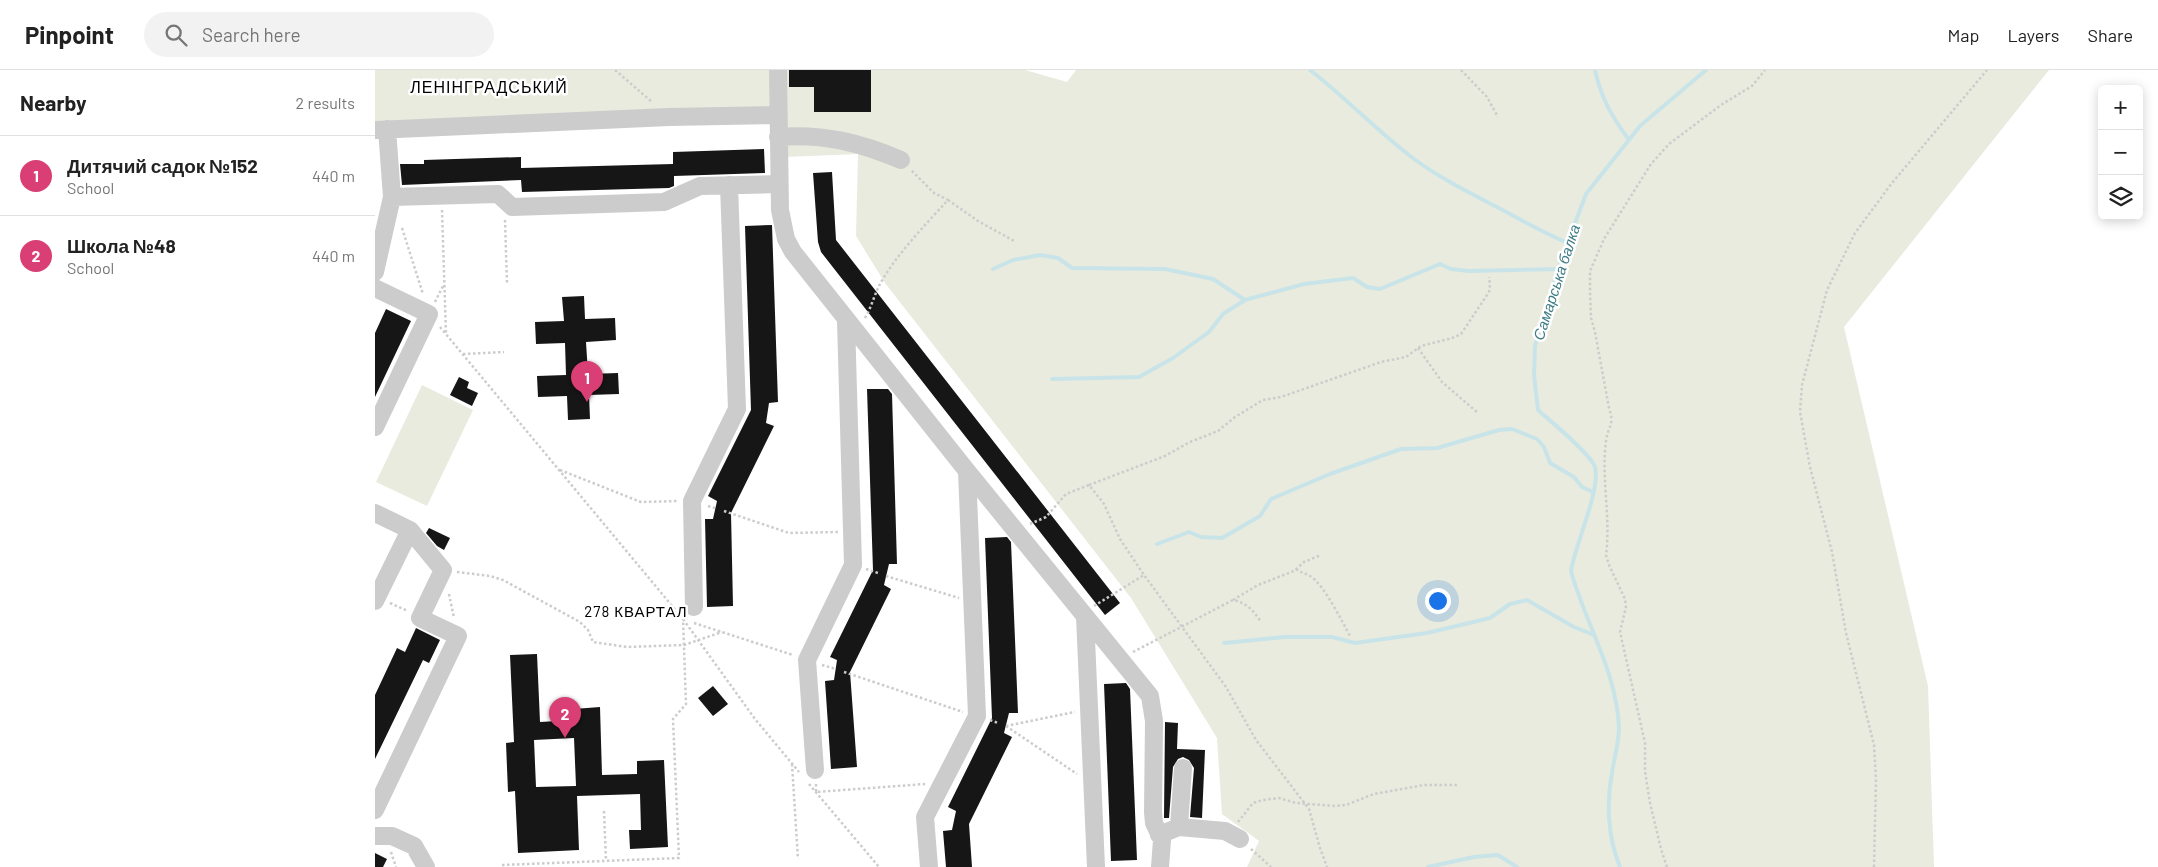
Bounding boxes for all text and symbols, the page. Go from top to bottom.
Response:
search box [144,12,494,57]
text: Pinpoint [25,20,114,49]
icon: search [162,21,190,49]
text: Search here [202,23,301,46]
text: Map [1947,24,1979,46]
text: Layers [2007,24,2060,46]
text: Share [2088,24,2133,46]
district label: ЛЕНІНГРАДСЬКИЙ [410,77,568,96]
map controls [2098,85,2143,220]
button: + [2098,85,2143,130]
text: Nearby [20,90,86,115]
text: 2 results [296,93,355,112]
button: − [2098,130,2143,175]
text: Дитячий садок №152 [67,154,258,177]
text: 1 [33,166,39,185]
text: 440 m [312,166,355,185]
button: layers [2098,175,2143,220]
text: School [67,178,114,197]
water label: Самарська балка [1529,222,1583,342]
text: Школа №48 [67,234,176,257]
text: 2 [32,246,40,265]
text: 440 m [312,246,355,265]
text: School [67,258,114,277]
pin: 1 [571,361,603,402]
your location [1425,588,1451,614]
district label: 278 КВАРТАЛ [584,602,688,620]
pin: 2 [549,697,581,738]

